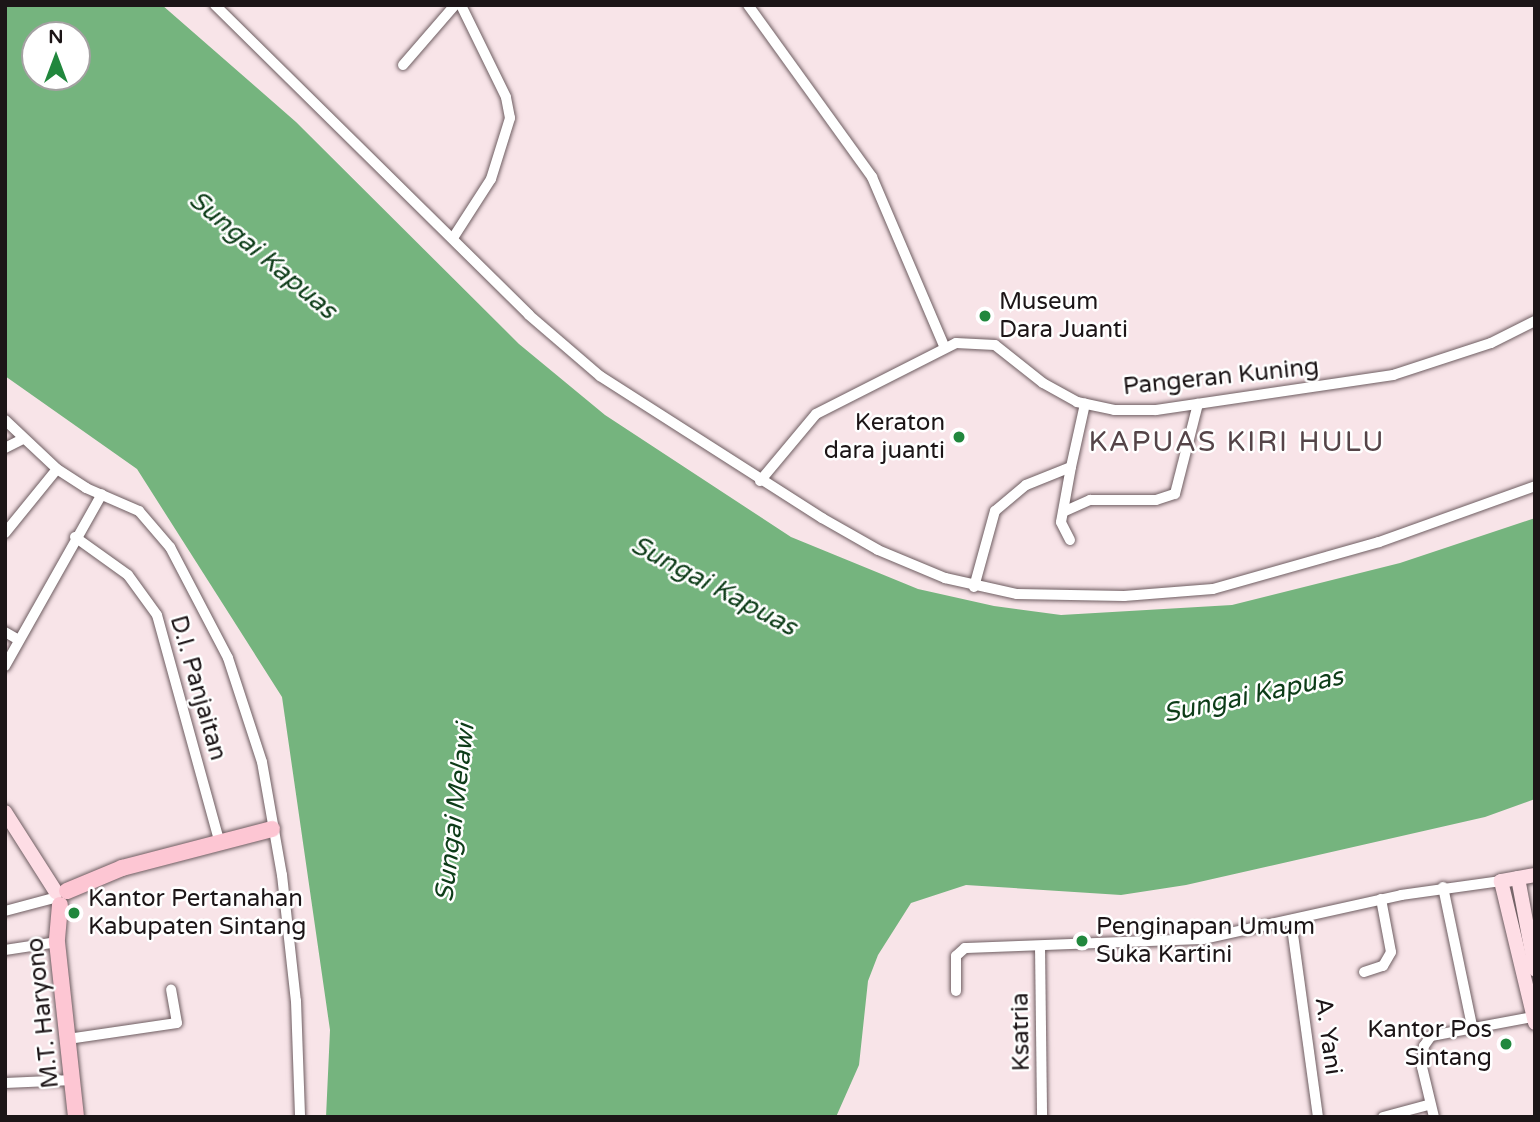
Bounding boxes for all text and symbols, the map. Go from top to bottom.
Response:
north arrow [21,21,91,91]
text: N [48,26,64,48]
water label: Sungai Kapuas [183,184,343,326]
place label: Museum Dara Juanti [999,288,1128,344]
marker: Museum Dara Juanti [977,308,993,324]
street label: Pangeran Kuning [1122,352,1320,402]
place label: Keraton dara juanti [824,409,945,465]
district label: KAPUAS KIRI HULU [1090,425,1384,459]
marker: Keraton dara juanti [951,429,967,445]
water label: Sungai Kapuas [626,529,802,643]
street label: D.I. Panjaitan [164,612,232,764]
water label: Sungai Kapuas [1160,661,1346,729]
water label: Sungai Melawi [429,722,481,904]
place label: Kantor Pertanahan Kabupaten Sintang [88,885,306,941]
marker: Kantor Pertanahan Kabupaten Sintang [66,905,82,921]
place label: Penginapan Umum Suka Kartini [1096,913,1315,969]
marker: Penginapan Umum Suka Kartini [1074,933,1090,949]
street label: M.T. Haryono [21,936,65,1090]
street label: Ksatria [1006,992,1036,1072]
street label: A. Yani [1308,995,1348,1077]
place label: Kantor Pos Sintang [1367,1016,1492,1072]
marker: Kantor Pos Sintang [1498,1036,1514,1052]

